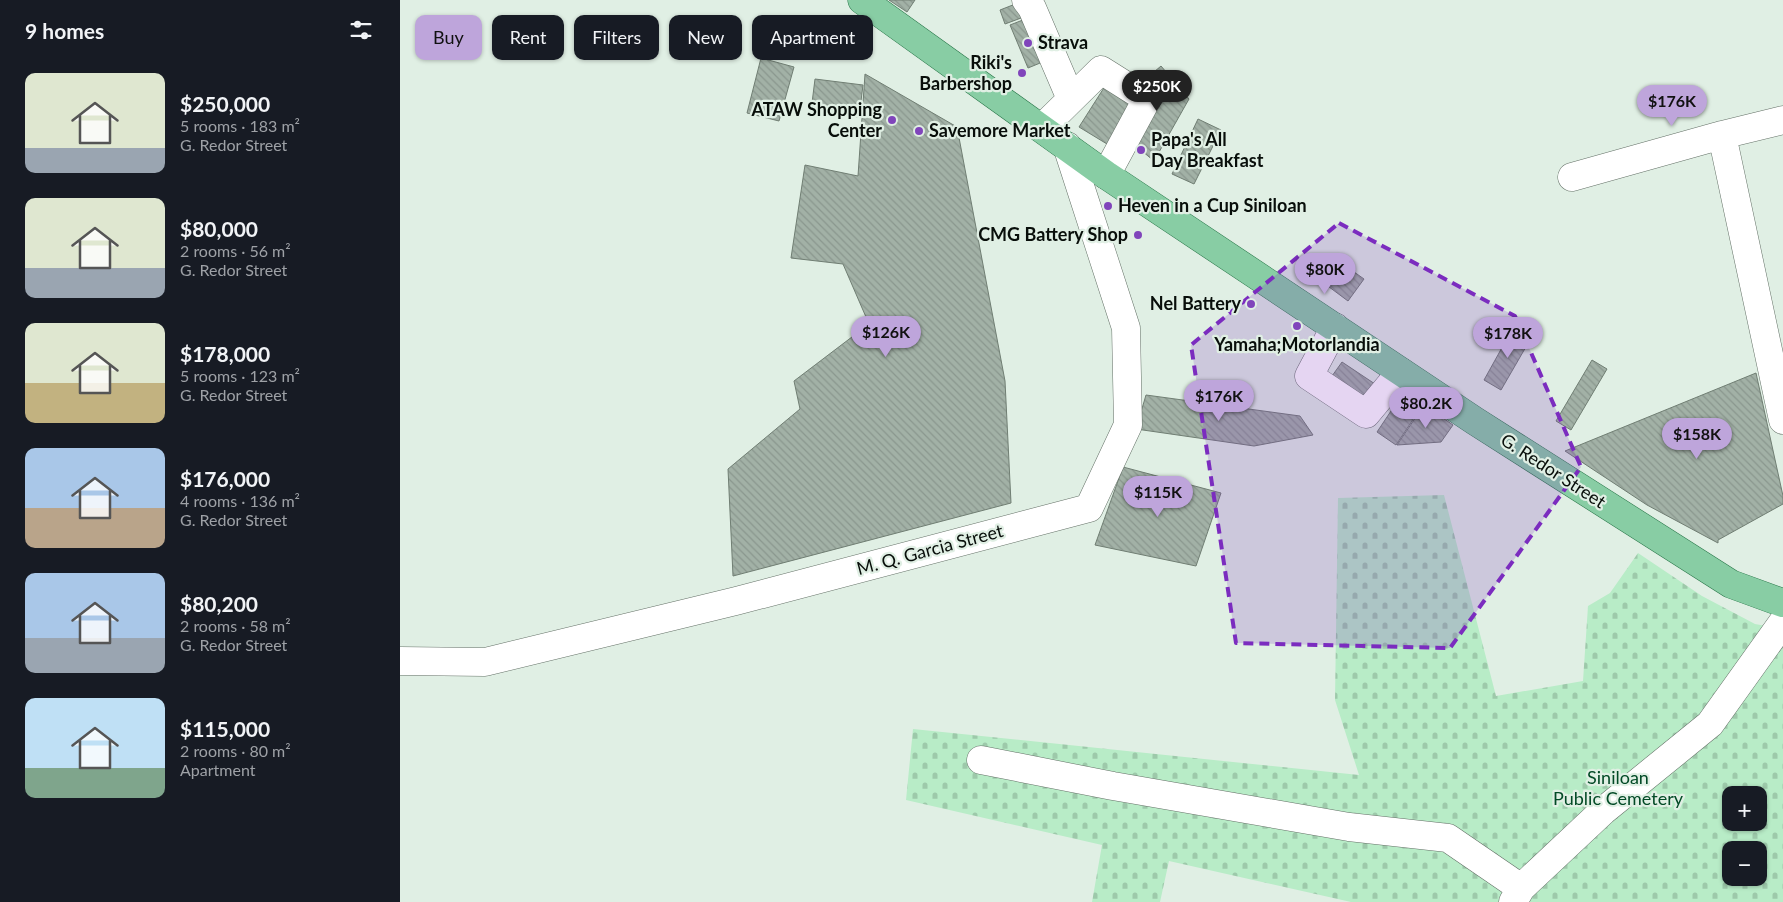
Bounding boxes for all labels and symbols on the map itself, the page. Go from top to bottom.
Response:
place label: Strava [1038,31,1088,53]
marker: Strava [1022,37,1034,49]
place label: Riki's Barbershop [919,51,1012,94]
marker: Riki's Barbershop [1016,67,1028,79]
pin: $250K [1122,70,1192,112]
pin: $176K [1637,84,1707,127]
place label: ATAW Shopping Center [750,98,882,141]
marker: ATAW Shopping Center [886,114,898,126]
place label: Savemore Market [929,119,1071,141]
marker: Savemore Market [913,125,925,137]
place label: Papa's All Day Breakfast [1151,128,1264,171]
marker: Papa's All Day Breakfast [1135,144,1147,156]
place label: Heven in a Cup Siniloan [1118,194,1307,216]
marker: Heven in a Cup Siniloan [1102,200,1114,212]
place label: CMG Battery Shop [978,223,1128,245]
marker: CMG Battery Shop [1132,229,1144,241]
pin: $80K [1295,252,1355,295]
place label: Nel Battery [1150,292,1242,314]
marker: Nel Battery [1245,298,1257,310]
pin: $126K [851,316,921,358]
pin: $178K [1473,316,1543,359]
marker: Yamaha;Motorlandia [1291,320,1303,332]
place label: Yamaha;Motorlandia [1213,333,1380,355]
pin: $176K [1184,380,1254,422]
pin: $80.2K [1385,386,1467,429]
pin: $158K [1662,418,1732,460]
street label: G. Redor Street [1497,428,1611,513]
pin: $115K [1123,476,1193,518]
street label: M. Q. Garcia Street [854,519,1006,579]
park label: Siniloan Public Cemetery [1553,766,1684,809]

